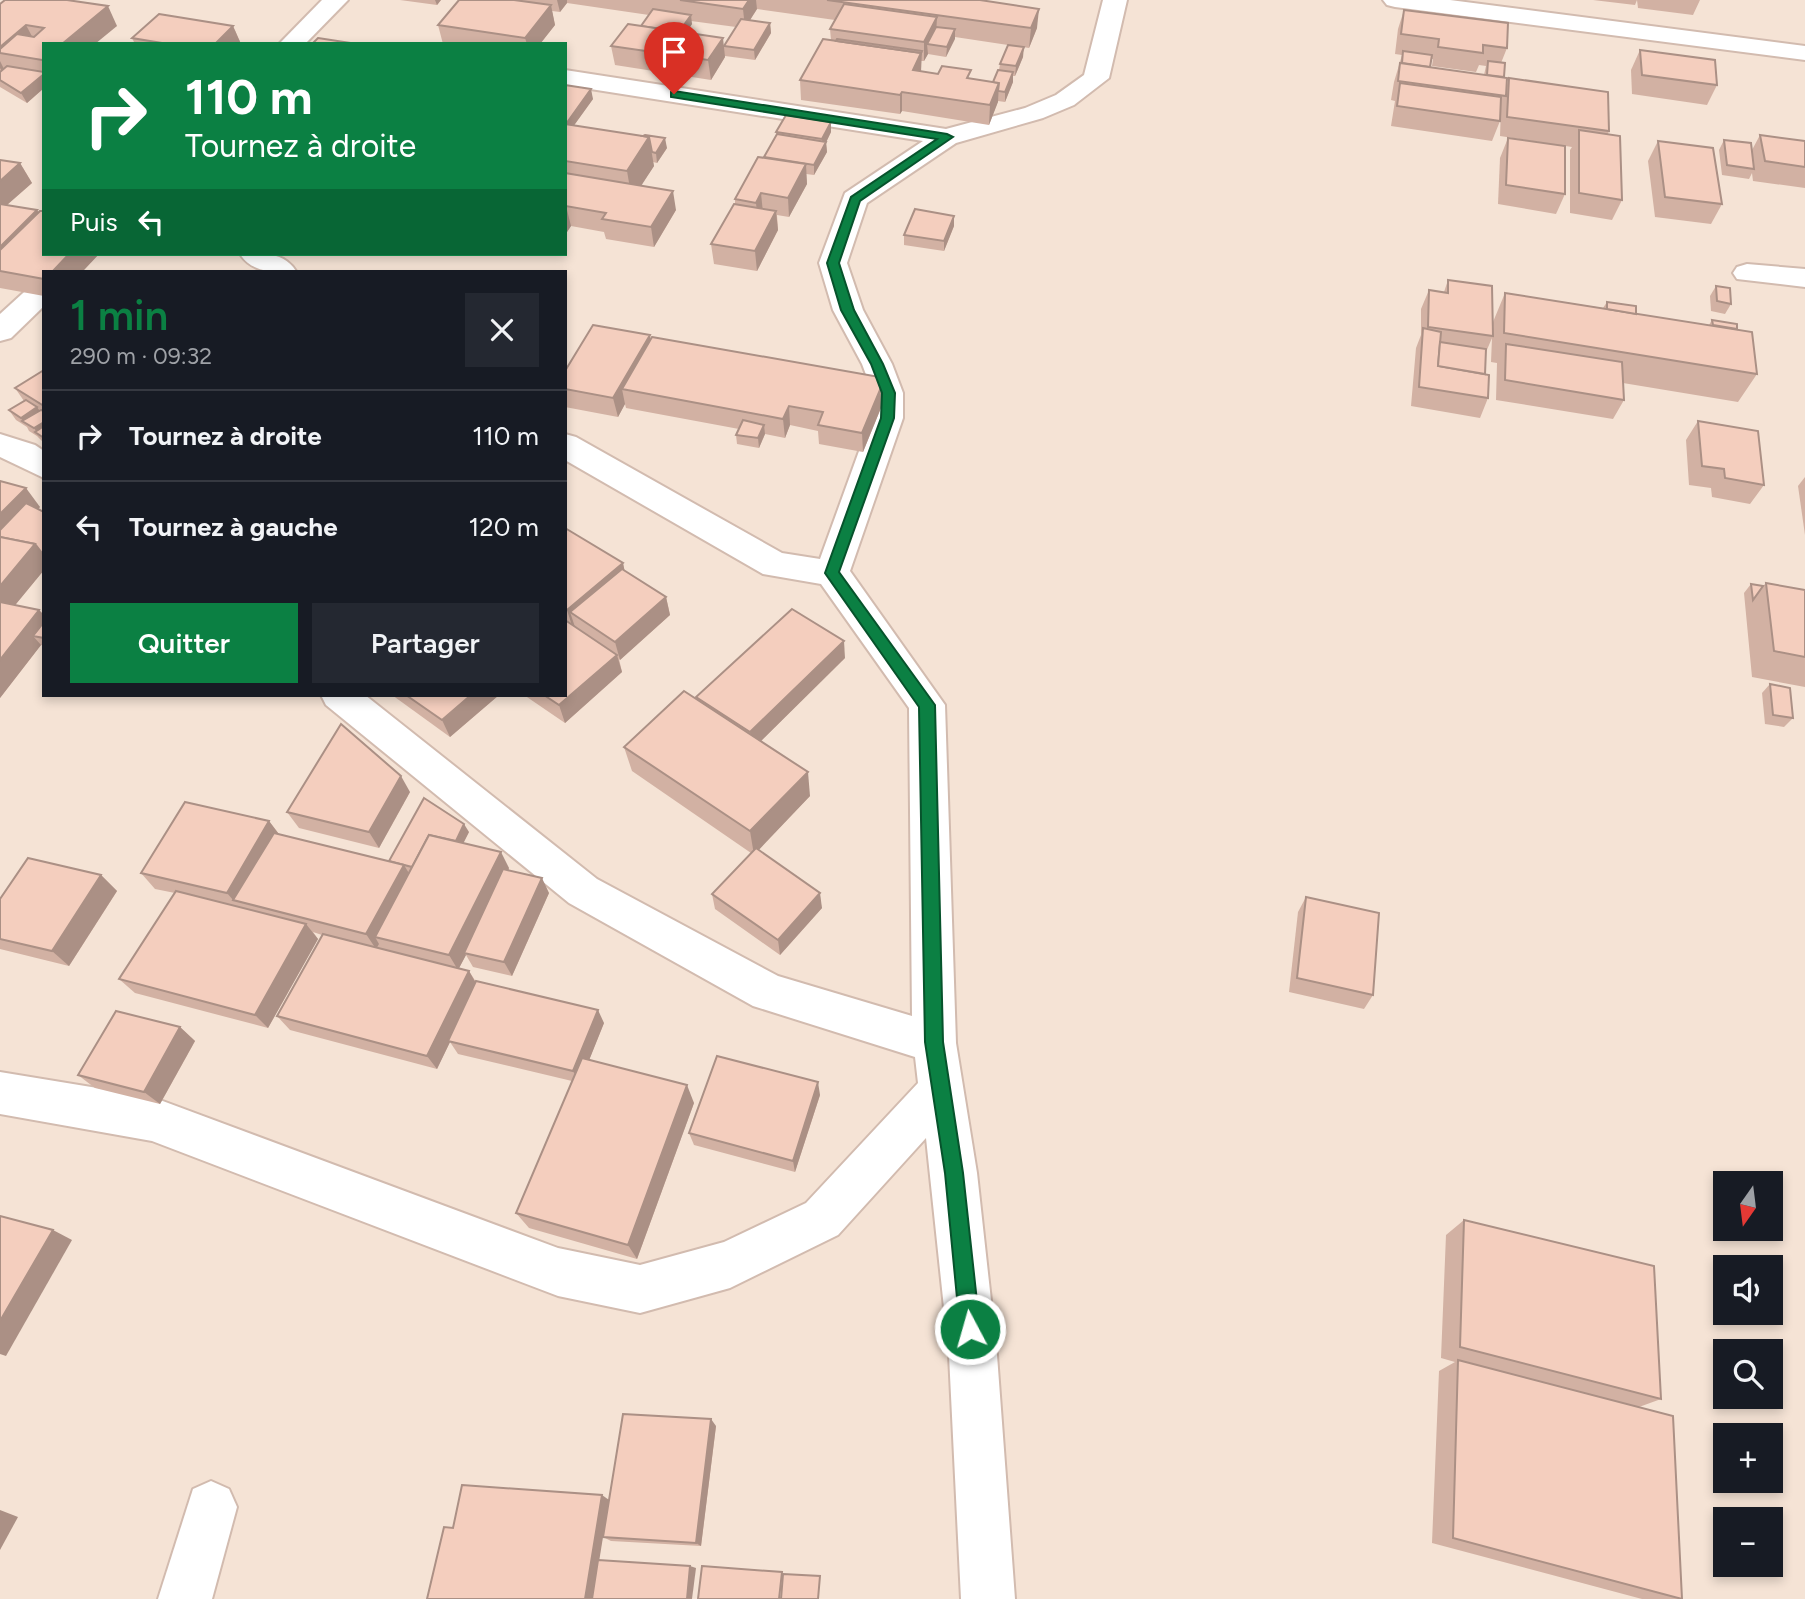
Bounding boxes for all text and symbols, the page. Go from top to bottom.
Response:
pin [644,22,704,94]
icon: arrive [655,33,693,71]
text: 110 m [185,67,313,126]
icon: right [70,70,161,161]
text: Tournez à droite [185,127,416,165]
icon: left [132,203,170,241]
text: Puis [70,206,118,238]
text: 1 min [70,290,168,341]
button: close [465,293,539,367]
text: 290 m · 09:32 [70,342,212,370]
icon: right [70,417,108,455]
text: Tournez à droite [129,420,322,452]
text: 110 m [472,420,539,452]
icon: left [70,508,108,546]
text: Tournez à gauche [129,511,338,543]
text: 120 m [469,511,539,543]
button: Quitter [70,603,298,683]
button: Partager [312,603,539,683]
north arrow [1713,1171,1783,1241]
map controls [1713,1171,1783,1577]
button: sound [1713,1255,1783,1325]
position arrow [933,1292,1007,1366]
button: search [1713,1339,1783,1409]
button: + [1713,1423,1783,1493]
button: − [1713,1507,1783,1577]

